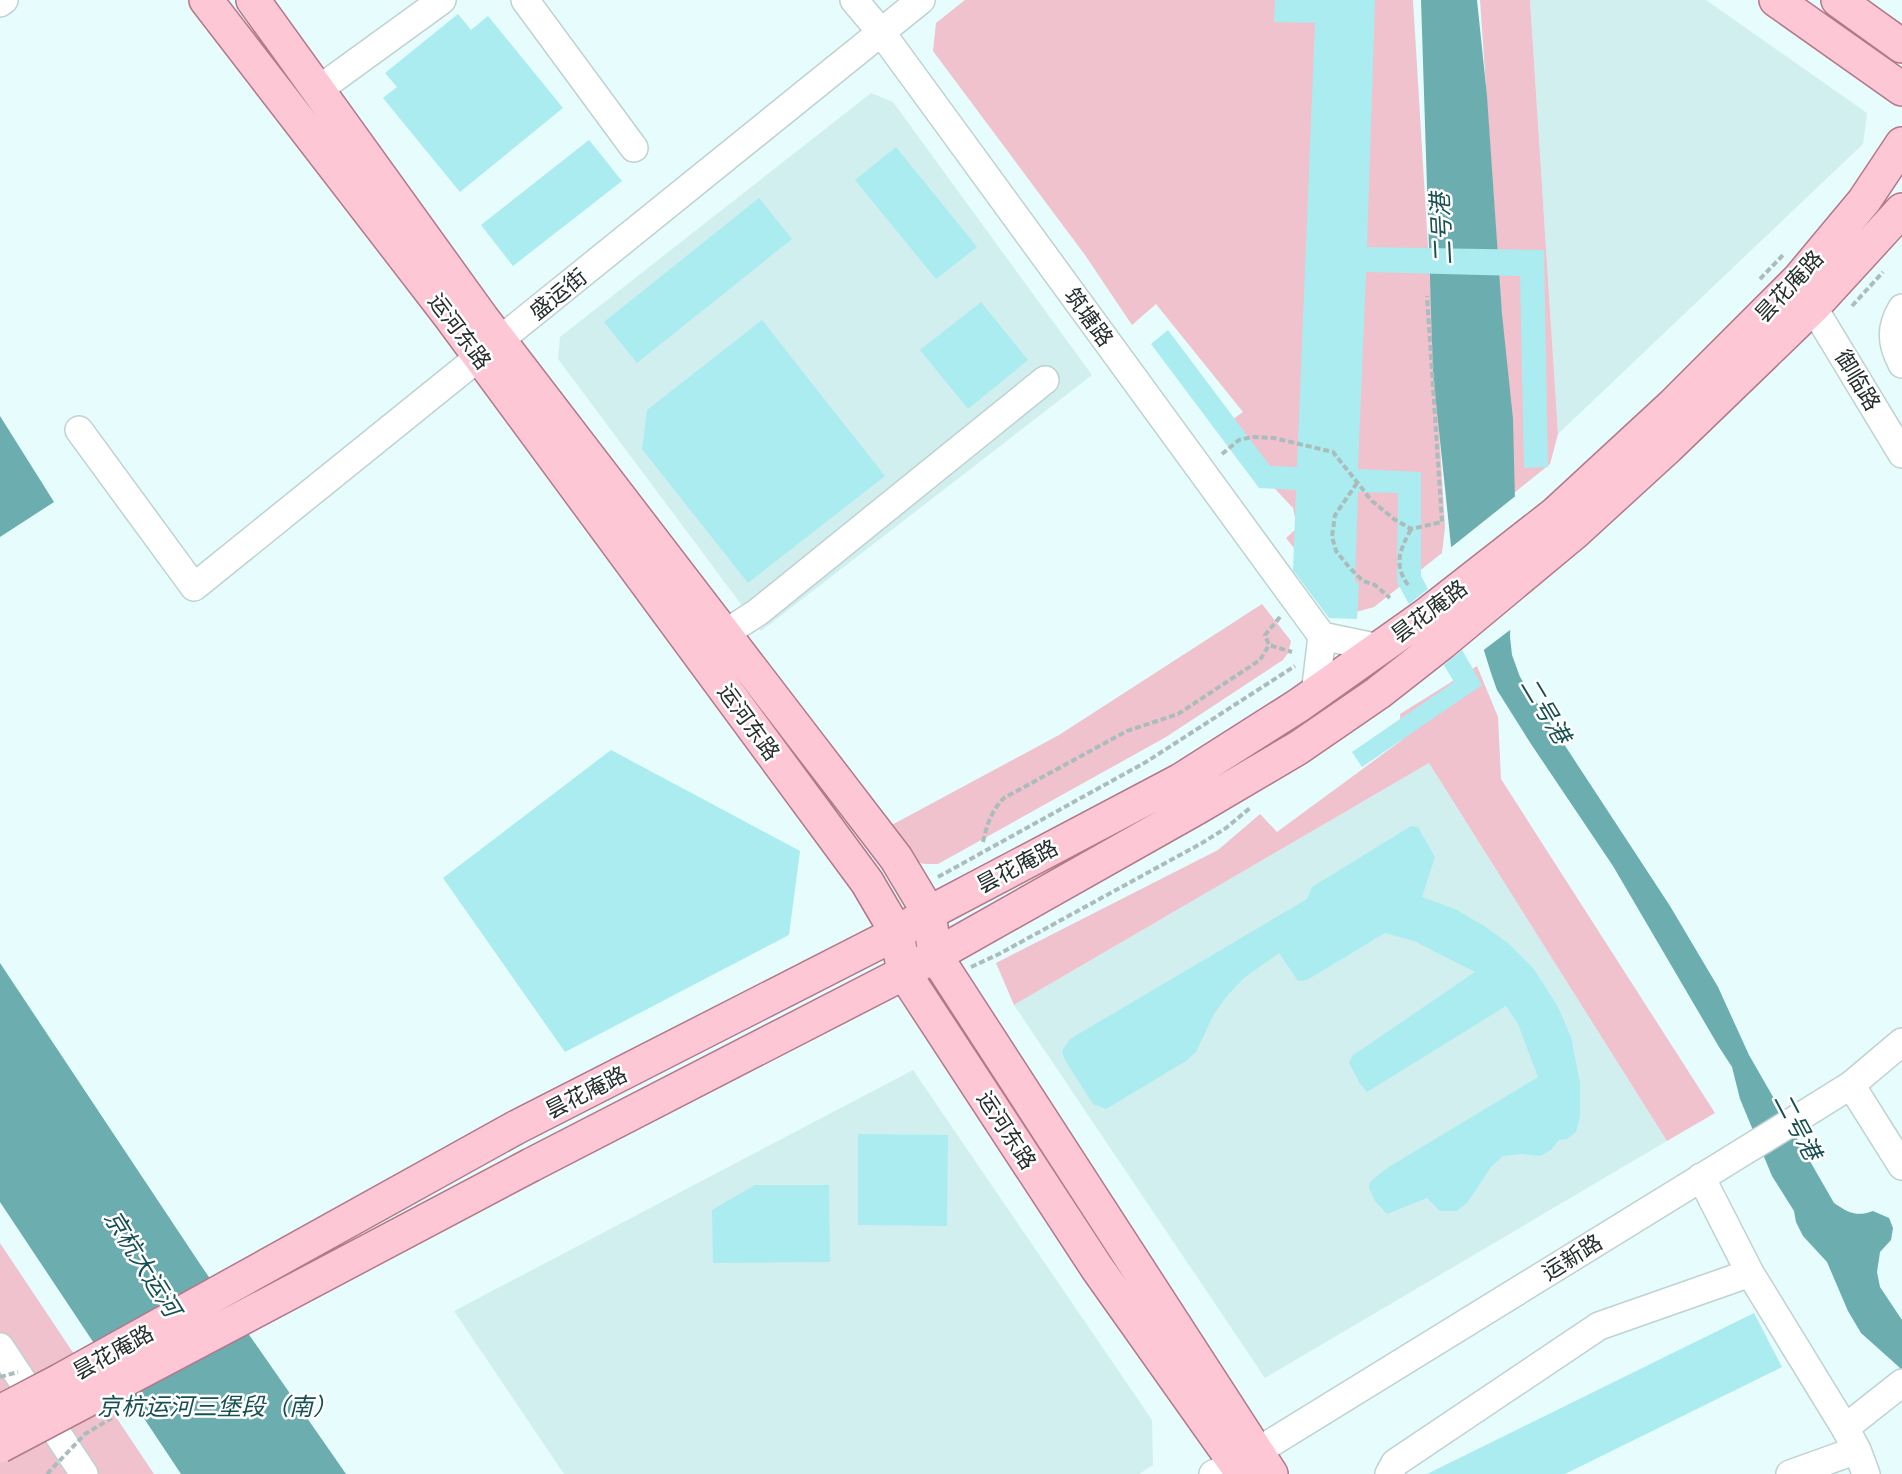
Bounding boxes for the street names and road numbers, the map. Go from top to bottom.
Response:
street label: 昙花庵路 [1747,242,1831,330]
street label: 盛运街 [522,260,594,328]
street label: 筑塘路 [1056,280,1122,354]
street label: 运河东路 [420,286,500,376]
street label: 御临路 [1826,343,1890,417]
street label: 昙花庵路 [1384,571,1474,651]
street label: 运河东路 [709,676,789,768]
street label: 昙花庵路 [970,830,1064,902]
street label: 昙花庵路 [539,1057,633,1127]
street label: 运河东路 [969,1084,1045,1176]
street label: 运新路 [1535,1225,1609,1289]
street label: 昙花庵路 [66,1316,160,1388]

